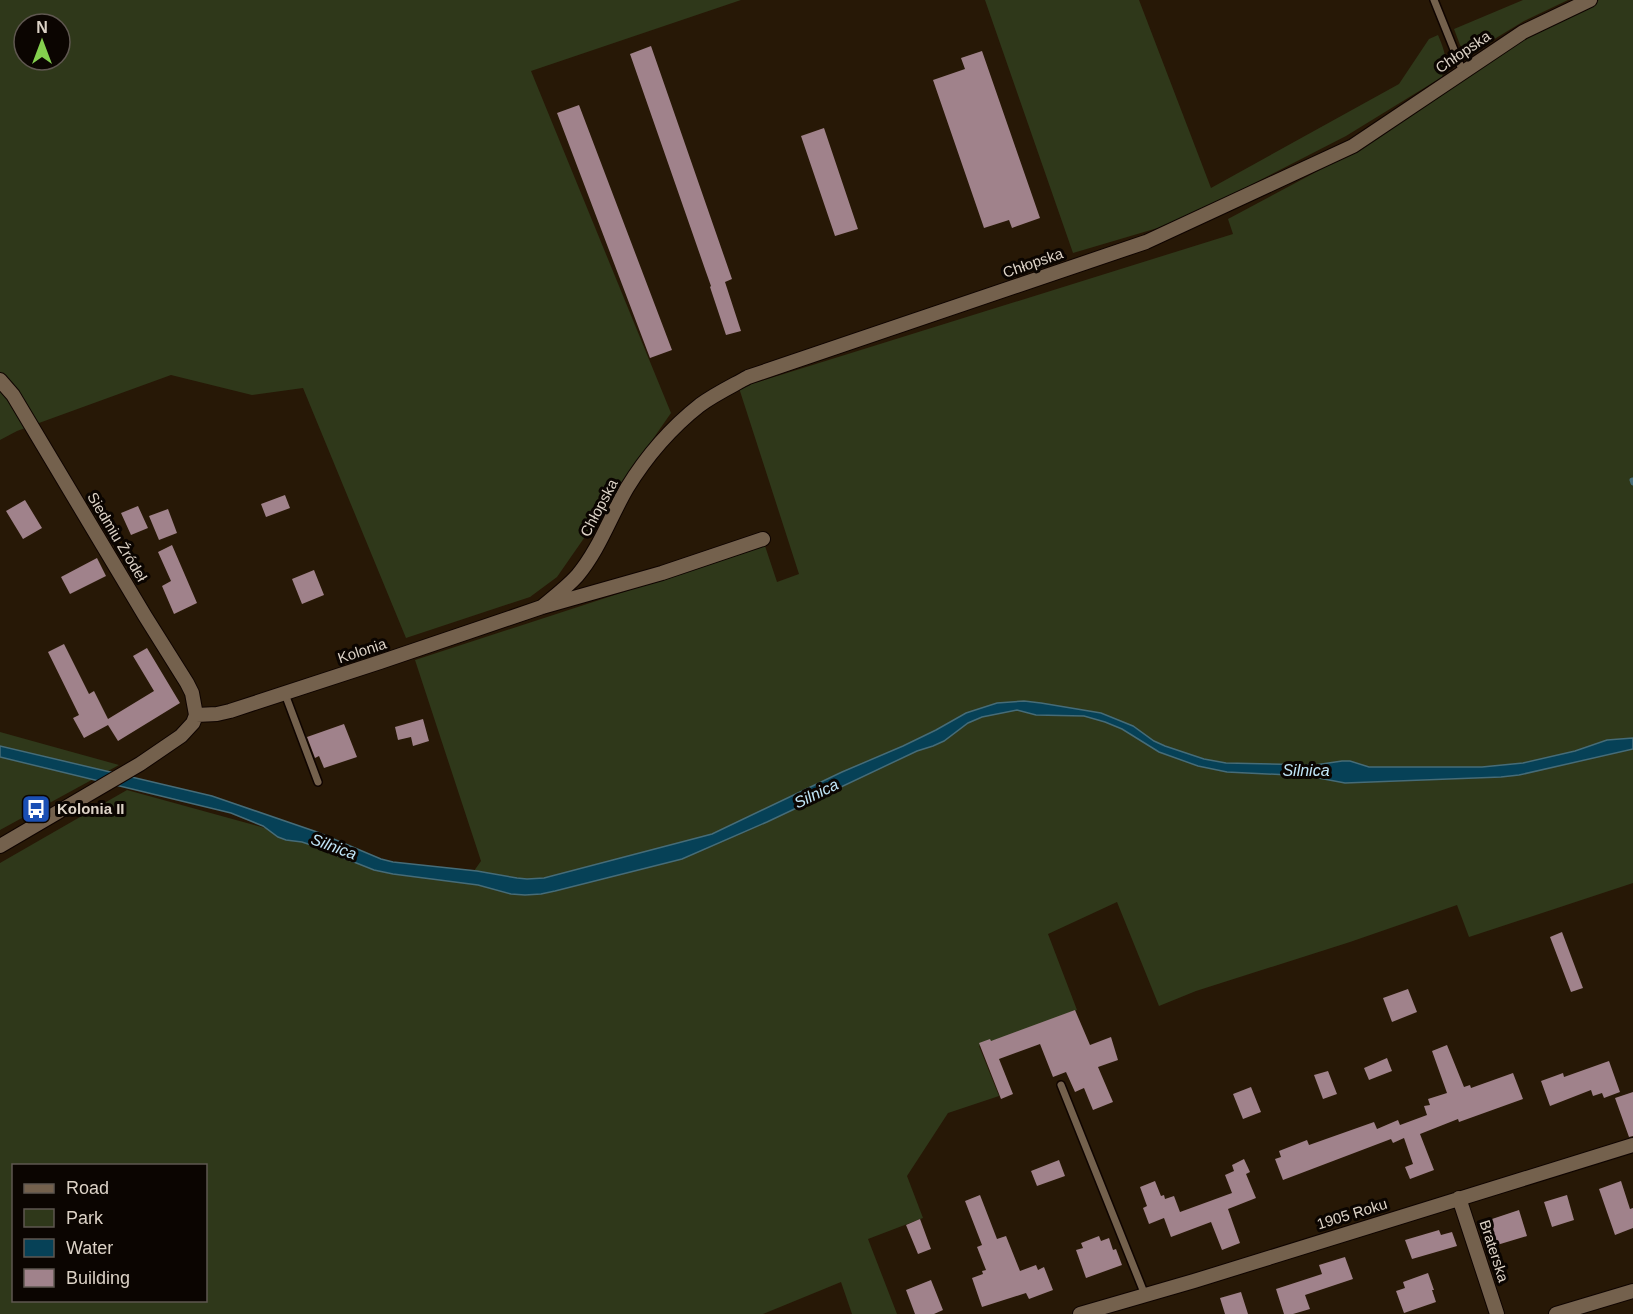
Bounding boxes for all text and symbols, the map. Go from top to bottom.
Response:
north arrow [12,12,72,72]
text: N [36,19,48,36]
street label: Chłopska [1432,27,1494,76]
street label: Chłopska [1001,244,1066,281]
street label: Chłopska [576,476,621,539]
street label: Siedmiu Źródeł [84,489,151,585]
street label: Kolonia [335,635,389,666]
water label: Silnica [1282,762,1330,779]
water label: Silnica [791,775,841,811]
bus stop icon: Kolonia II [20,793,52,825]
place label: Kolonia II [57,800,125,817]
water label: Silnica [309,830,359,863]
legend [12,1164,207,1302]
text: Road [66,1178,109,1198]
street label: 1905 Roku [1315,1195,1389,1232]
text: Park [66,1208,104,1228]
street label: Braterska [1476,1218,1513,1285]
text: Water [66,1238,113,1258]
text: Building [66,1268,130,1288]

